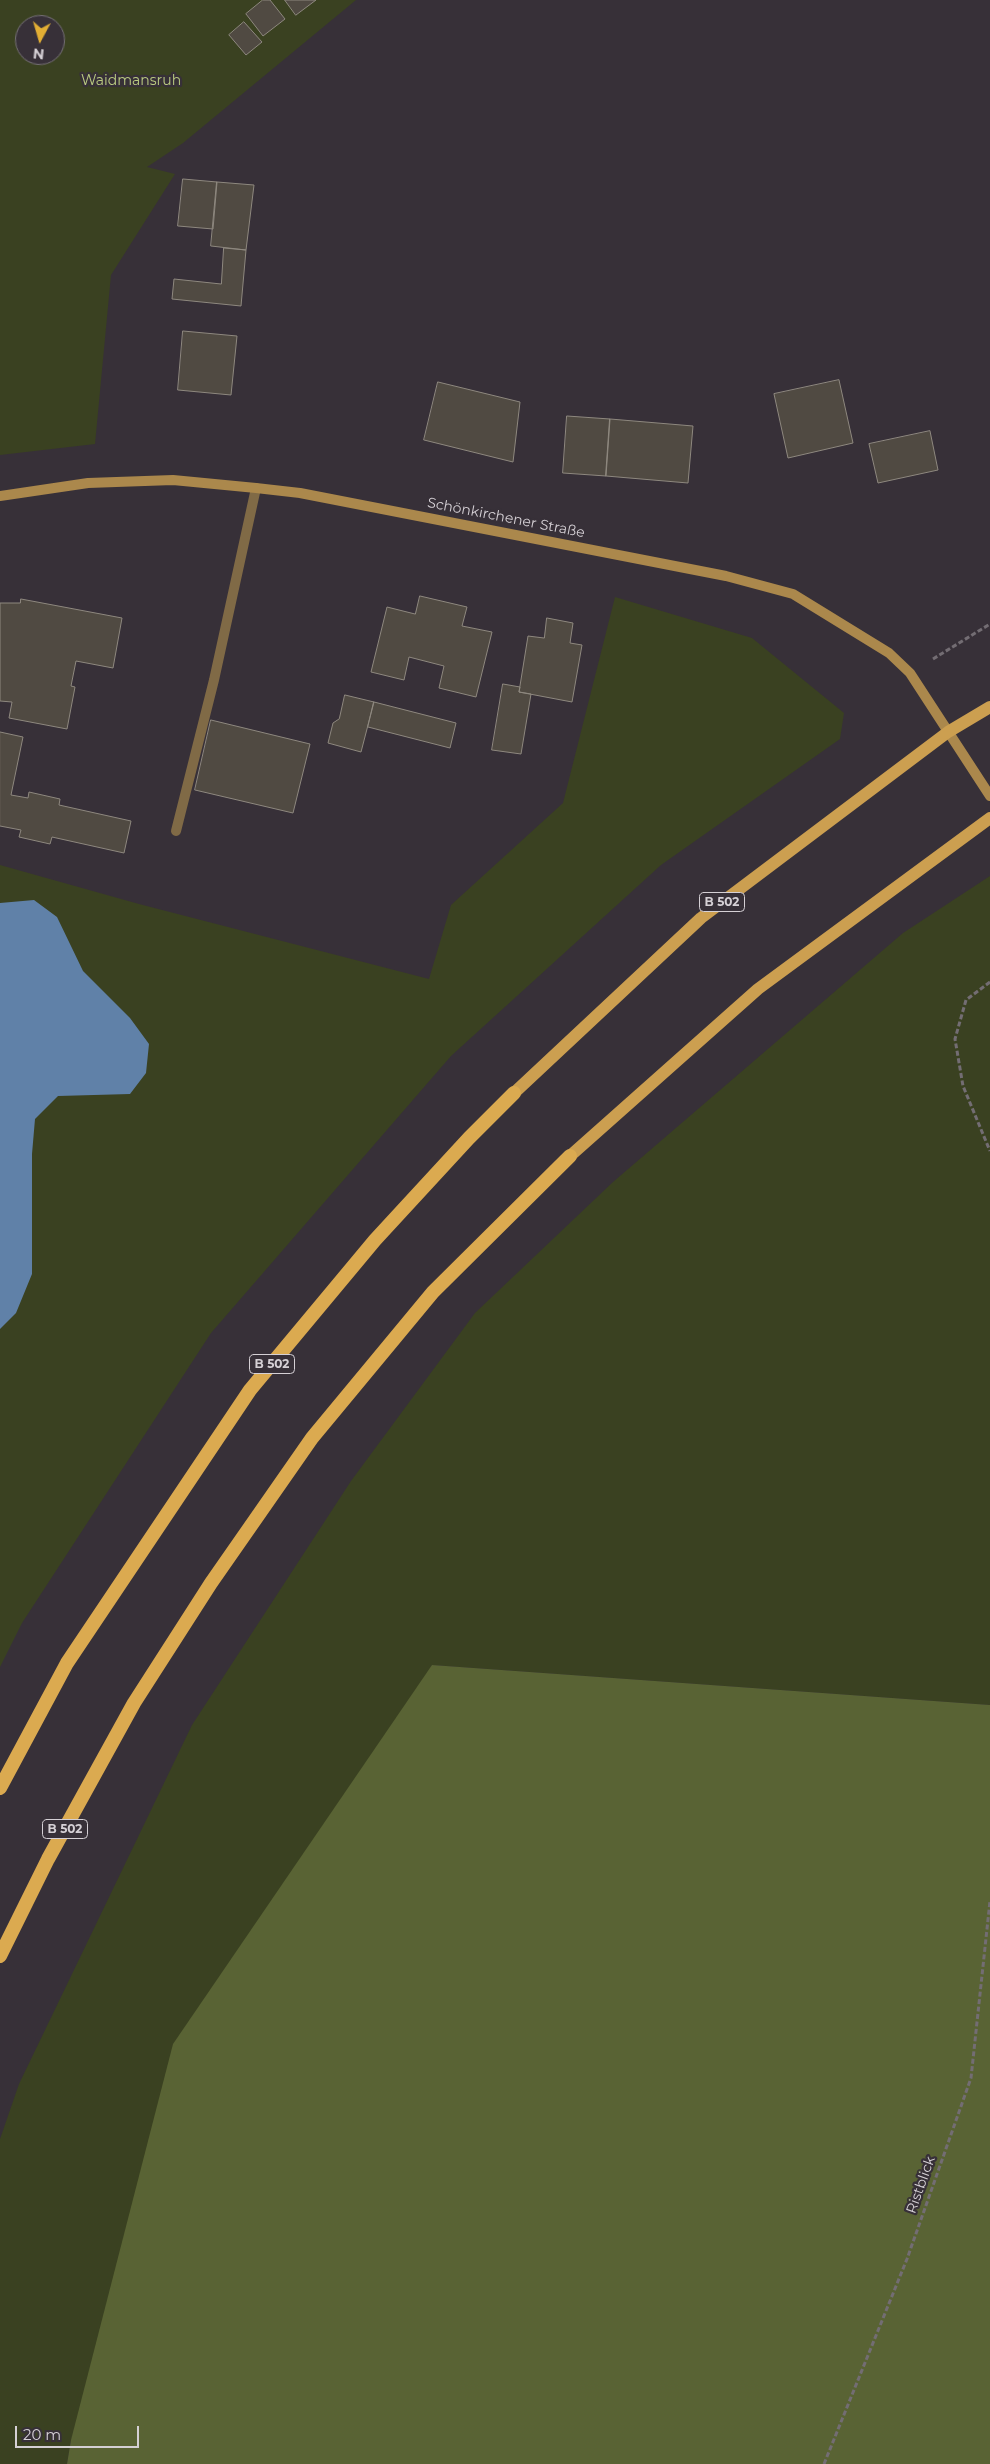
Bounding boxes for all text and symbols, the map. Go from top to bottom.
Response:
north arrow [15,15,65,65]
text: N [32,44,45,63]
park label: Waidmansruh [81,73,181,89]
street label: Schönkirchener Straße [426,494,586,542]
road number: B 502 [700,892,744,912]
road number: B 502 [250,1355,294,1374]
road number: B 502 [42,1820,88,1838]
street label: Ristblick [903,2154,939,2216]
scale bar [18,2416,141,2448]
text: 20 m [23,2425,61,2444]

